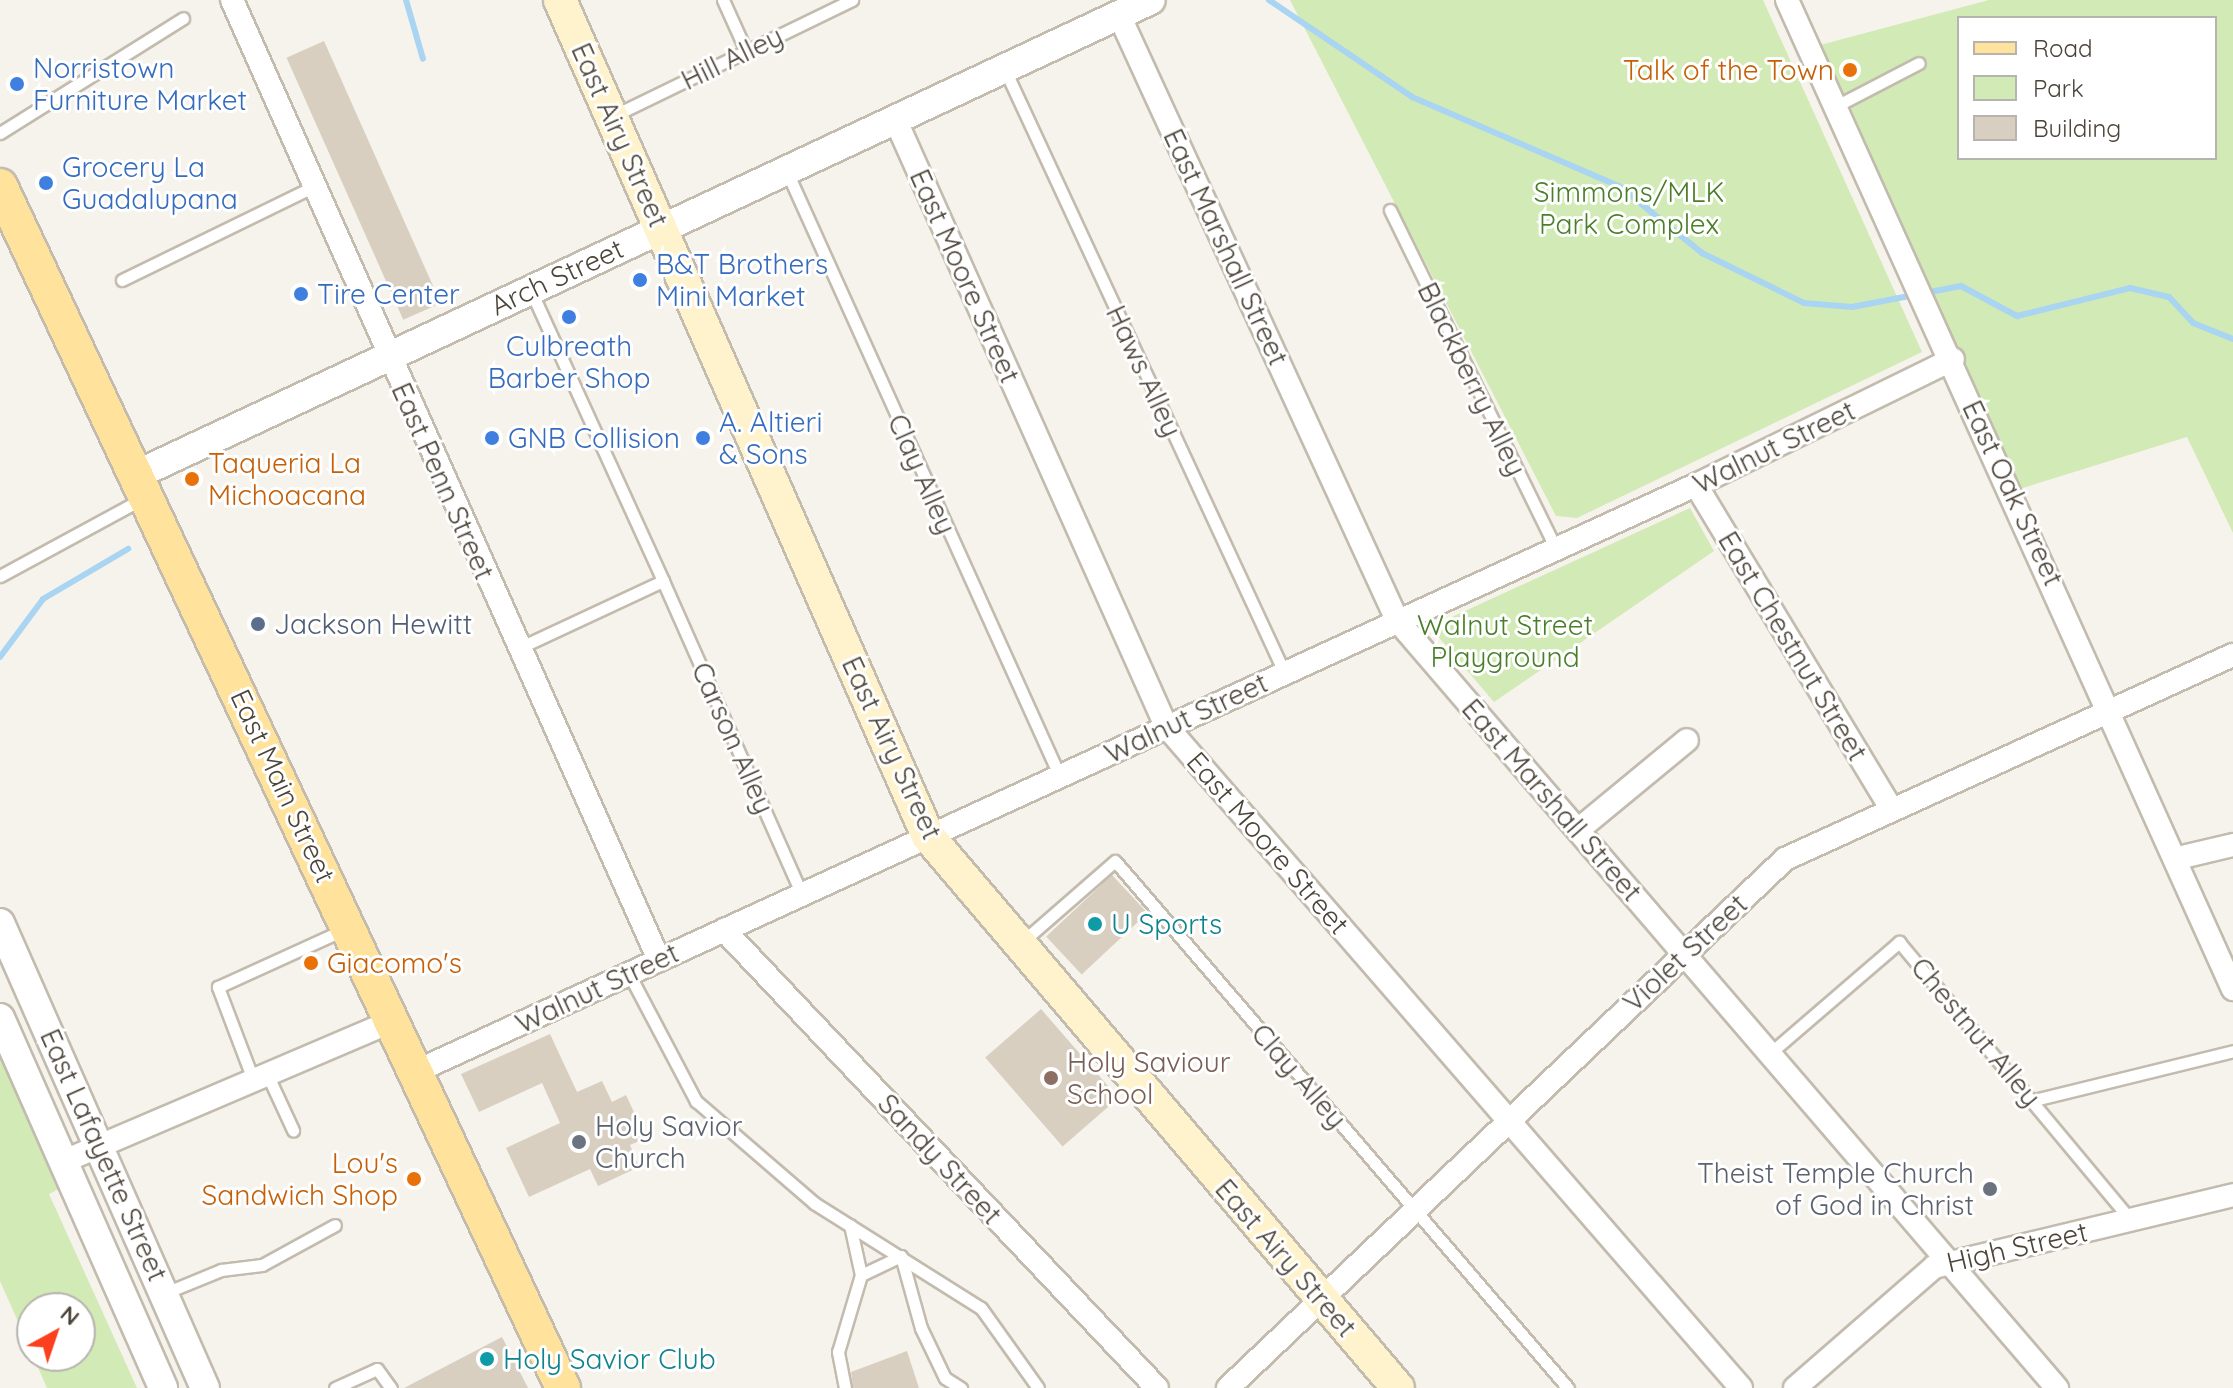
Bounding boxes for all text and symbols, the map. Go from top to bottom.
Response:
legend [1957,16,2217,160]
street label: Hill Alley [676,19,788,97]
text: Road [2033,33,2093,63]
street label: East Airy Street [564,38,676,232]
place label: Norristown Furniture Market [33,51,247,117]
place label: Talk of the Town [1623,53,1834,87]
marker: Talk of the Town [1841,61,1859,79]
text: Park [2033,73,2084,103]
marker: Norristown Furniture Market [8,75,26,93]
text: Building [2033,113,2121,143]
street label: East Marshall Street [1156,123,1296,371]
place label: Grocery La Guadalupana [62,150,238,216]
street label: East Moore Street [903,164,1027,388]
marker: Grocery La Guadalupana [37,174,55,192]
park label: Simmons/MLK Park Complex [1534,175,1724,241]
street label: Arch Street [485,232,629,322]
place label: B&T Brothers Mini Market [656,247,828,313]
marker: B&T Brothers Mini Market [631,271,649,289]
place label: Tire Center [317,277,460,311]
street label: Blackberry Alley [1411,277,1533,481]
marker: Tire Center [292,285,310,303]
street label: Haws Alley [1099,300,1189,442]
marker: Culbreath Barber Shop [560,308,578,326]
place label: Culbreath Barber Shop [488,329,650,395]
street label: East Penn Street [385,377,501,585]
street label: Walnut Street [1688,393,1860,501]
street label: East Oak Street [1955,395,2071,591]
place label: A. Altieri & Sons [719,405,822,471]
street label: Clay Alley [881,409,963,539]
place label: GNB Collision [508,421,680,455]
marker: GNB Collision [483,429,501,447]
marker: A. Altieri & Sons [694,429,712,447]
place label: Taqueria La Michoacana [208,446,366,512]
marker: Taqueria La Michoacana [183,470,201,488]
street label: East Chestnut Street [1711,525,1875,767]
place label: Jackson Hewitt [274,607,472,641]
park label: Walnut Street Playground [1417,608,1593,674]
marker: Jackson Hewitt [249,615,267,633]
street label: East Airy Street [835,651,949,845]
street label: Carson Alley [685,657,781,819]
street label: Walnut Street [1099,666,1273,770]
street label: East Main Street [223,684,343,888]
street label: East Marshall Street [1455,692,1649,908]
street label: East Moore Street [1180,745,1356,941]
street label: Violet Street [1616,887,1754,1019]
place label: U Sports [1111,907,1222,941]
marker: U Sports [1086,915,1104,933]
street label: Walnut Street [510,936,684,1040]
place label: Giacomo's [327,946,462,980]
street label: Chestnut Alley [1904,951,2048,1113]
marker: Giacomo's [302,954,320,972]
street label: Clay Alley [1244,1017,1354,1135]
street label: East Lafayette Street [33,1024,175,1286]
place label: Holy Saviour School [1067,1045,1230,1111]
marker: Holy Saviour School [1042,1069,1060,1087]
street label: Sandy Street [871,1087,1009,1231]
place label: Holy Savior Church [595,1109,743,1175]
marker: Holy Savior Church [570,1133,588,1151]
place label: Lou's Sandwich Shop [202,1146,398,1212]
place label: Theist Temple Church of God in Christ [1697,1156,1974,1222]
marker: Lou's Sandwich Shop [405,1170,423,1188]
street label: East Airy Street [1208,1172,1364,1344]
marker: Theist Temple Church of God in Christ [1981,1180,1999,1198]
street label: High Street [1943,1214,2091,1280]
north arrow [16,1292,96,1372]
text: N [55,1299,85,1331]
place label: Holy Savior Club [503,1342,716,1376]
marker: Holy Savior Club [478,1350,496,1368]

